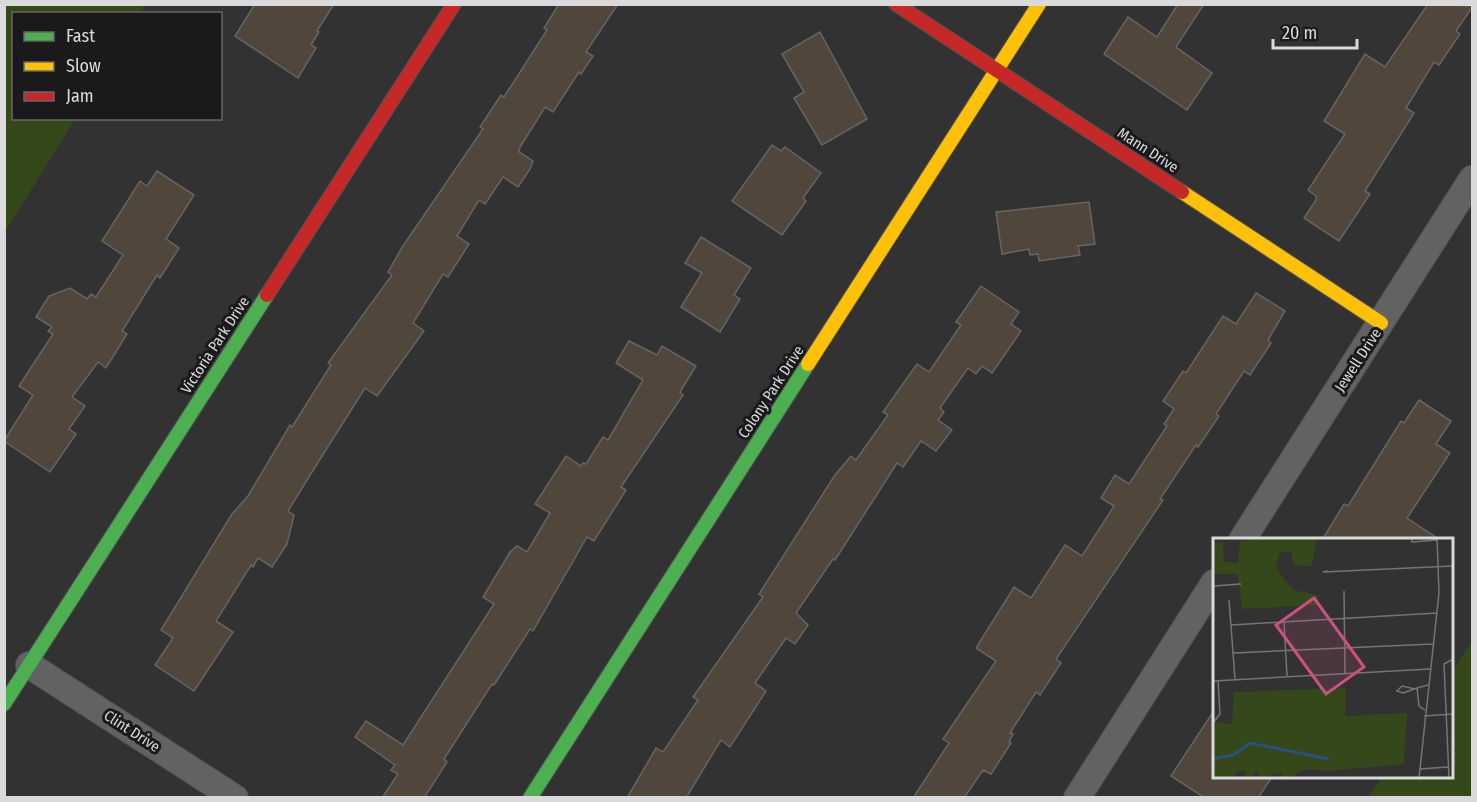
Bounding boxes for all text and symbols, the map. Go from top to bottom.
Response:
legend [12,12,222,120]
scale bar [1273,12,1357,50]
text: 20 m [1282,22,1317,44]
text: Fast [66,25,95,47]
text: Slow [66,55,101,77]
text: Jam [66,85,94,107]
street label: Mann Drive [1114,124,1182,176]
street label: Victoria Park Drive [177,293,253,397]
street label: Jewell Drive [1331,325,1385,395]
street label: Colony Park Drive [734,342,808,442]
inset map [1213,538,1453,778]
street label: Clint Drive [101,706,163,756]

